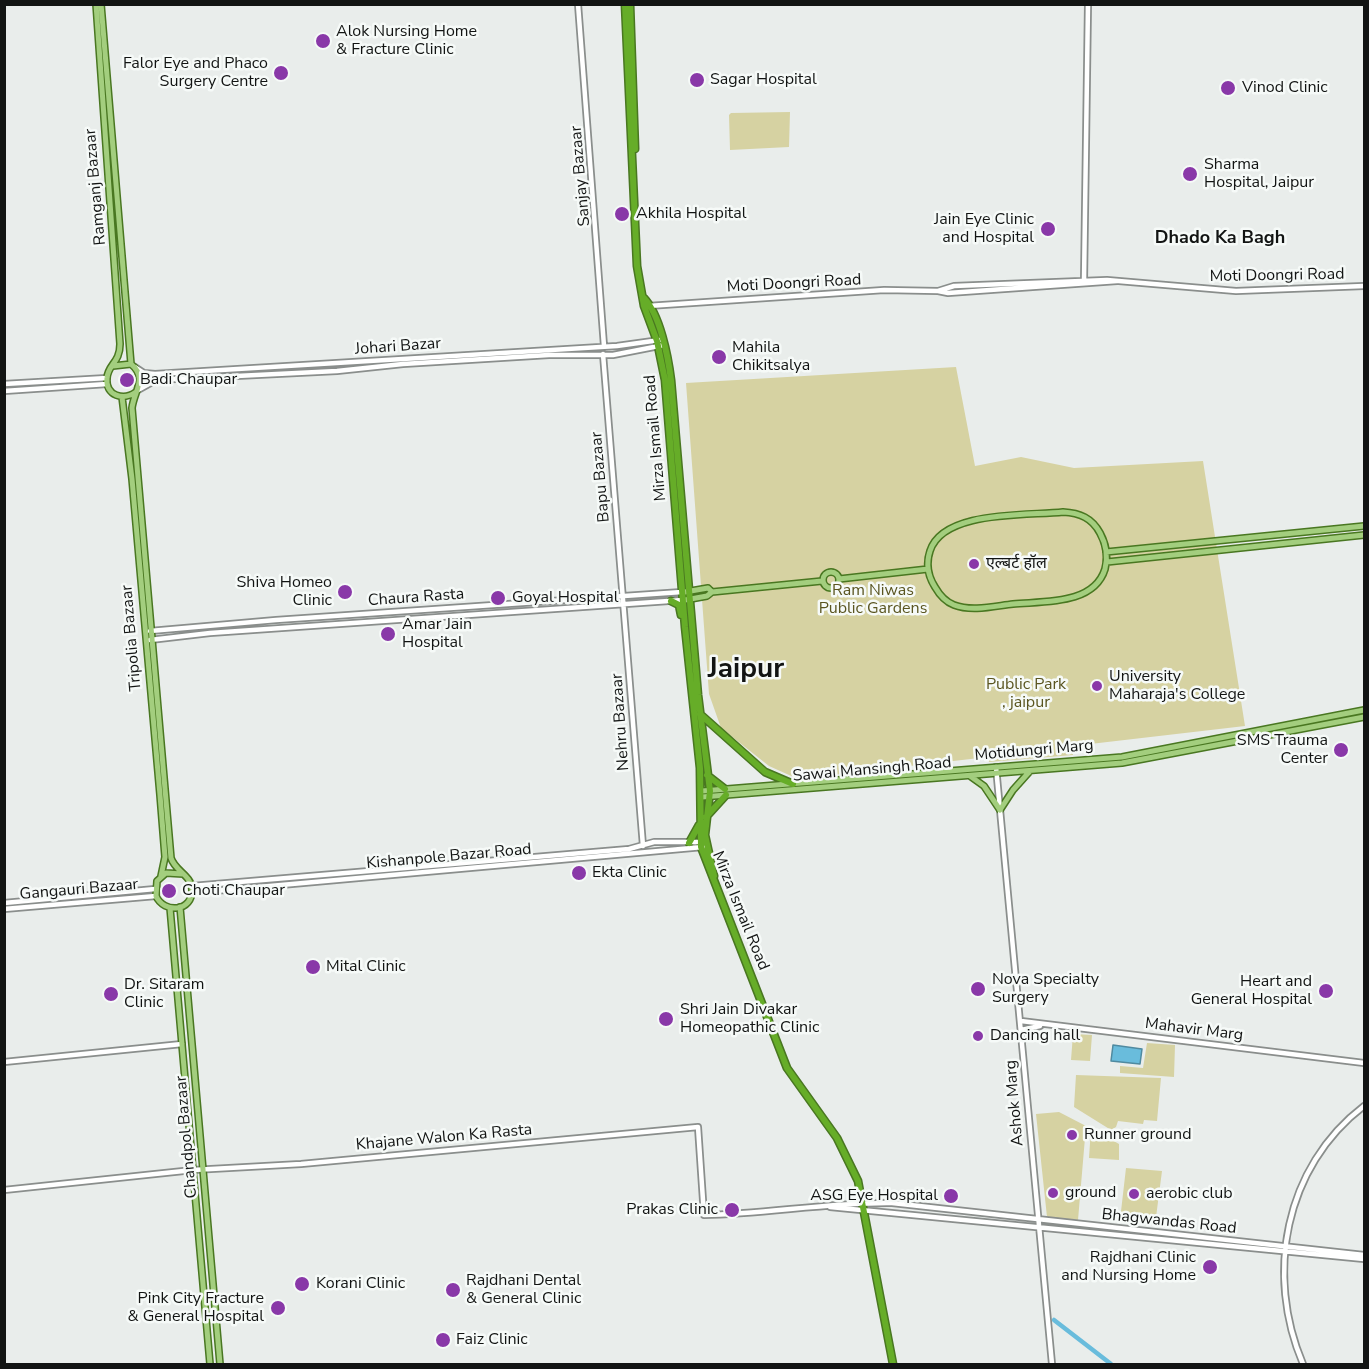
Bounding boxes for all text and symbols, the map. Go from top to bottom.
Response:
place label: Alok Nursing Home & Fracture Clinic [336,22,477,60]
marker: Alok Nursing Home & Fracture Clinic [314,32,332,50]
place label: Falor Eye and Phaco Surgery Centre [123,54,268,92]
marker: Falor Eye and Phaco Surgery Centre [272,64,290,82]
place label: Sagar Hospital [710,70,817,90]
marker: Sagar Hospital [688,71,706,89]
place label: Vinod Clinic [1242,78,1328,98]
marker: Vinod Clinic [1219,79,1237,97]
street label: Sanjay Bazaar [567,125,595,227]
street label: Ramganj Bazaar [81,128,111,246]
place label: Sharma Hospital, Jaipur [1204,155,1314,193]
marker: Sharma Hospital, Jaipur [1181,165,1199,183]
place label: Akhila Hospital [636,204,746,224]
marker: Akhila Hospital [613,205,631,223]
place label: Jain Eye Clinic and Hospital [934,210,1034,248]
marker: Jain Eye Clinic and Hospital [1039,220,1057,238]
district label: Dhado Ka Bagh [1155,228,1285,250]
street label: Moti Doongri Road [1209,265,1345,287]
street label: Moti Doongri Road [726,271,862,297]
street label: Johari Bazar [354,334,442,360]
place label: Mahila Chikitsalya [732,338,810,376]
marker: Mahila Chikitsalya [710,348,728,366]
place label: Badi Chaupar [140,370,237,390]
marker: Badi Chaupar [118,371,136,389]
street label: Mirza Ismail Road [641,374,671,502]
street label: Bapu Bazaar [587,431,615,523]
place label: एल्बर्ट हॉल [986,554,1047,574]
marker: एल्बर्ट हॉल [967,557,981,571]
place label: Shiva Homeo Clinic [237,573,332,611]
park label: Ram Niwas Public Gardens [819,581,927,619]
marker: Shiva Homeo Clinic [336,583,354,601]
street label: Tripolia Bazaar [118,584,146,692]
street label: Chaura Rasta [367,585,465,611]
place label: Goyal Hospital [512,588,618,608]
marker: Goyal Hospital [489,589,507,607]
place label: Amar Jain Hospital [402,615,472,653]
marker: Amar Jain Hospital [379,625,397,643]
district label: Jaipur [708,653,784,687]
place label: University Maharaja's College [1109,667,1245,705]
street label: Nehru Bazaar [608,673,634,771]
park label: Public Park , jaipur [986,675,1066,713]
marker: University Maharaja's College [1090,679,1104,693]
place label: SMS Trauma Center [1237,731,1328,769]
street label: Motidungri Marg [974,736,1094,766]
marker: SMS Trauma Center [1332,741,1350,759]
street label: Sawai Mansingh Road [792,753,952,787]
street label: Kishanpole Bazar Road [366,840,532,874]
street label: Mirza Ismail Road [707,849,773,973]
place label: Ekta Clinic [592,863,667,883]
marker: Ekta Clinic [570,864,588,882]
street label: Gangauri Bazaar [19,875,139,905]
place label: Choti Chaupar [182,881,285,901]
marker: Choti Chaupar [160,882,178,900]
place label: Mital Clinic [326,957,406,977]
marker: Mital Clinic [304,958,322,976]
place label: Nova Specialty Surgery [992,970,1099,1008]
place label: Heart and General Hospital [1191,972,1312,1010]
place label: Dr. Sitaram Clinic [124,975,204,1013]
marker: Nova Specialty Surgery [969,980,987,998]
marker: Heart and General Hospital [1317,982,1335,1000]
marker: Dr. Sitaram Clinic [102,985,120,1003]
place label: Shri Jain Divakar Homeopathic Clinic [680,1000,819,1038]
marker: Shri Jain Divakar Homeopathic Clinic [657,1010,675,1028]
street label: Mahavir Marg [1144,1014,1244,1046]
place label: Dancing hall [990,1026,1080,1046]
marker: Dancing hall [971,1029,985,1043]
street label: Ashok Marg [1002,1059,1028,1147]
street label: Chandpol Bazaar [172,1075,202,1199]
street label: Khajane Walon Ka Rasta [355,1121,533,1155]
place label: Runner ground [1084,1125,1191,1145]
marker: Runner ground [1065,1128,1079,1142]
place label: ground [1065,1183,1116,1203]
place label: aerobic club [1146,1184,1233,1204]
place label: ASG Eye Hospital [810,1186,938,1206]
marker: ground [1046,1186,1060,1200]
marker: ASG Eye Hospital [942,1187,960,1205]
marker: aerobic club [1127,1187,1141,1201]
place label: Prakas Clinic [626,1200,718,1220]
marker: Prakas Clinic [723,1201,741,1219]
street label: Bhagwandas Road [1101,1205,1237,1239]
place label: Rajdhani Clinic and Nursing Home [1061,1248,1196,1286]
marker: Rajdhani Clinic and Nursing Home [1201,1258,1219,1276]
place label: Rajdhani Dental & General Clinic [466,1271,581,1309]
place label: Korani Clinic [316,1274,405,1294]
marker: Korani Clinic [293,1275,311,1293]
marker: Rajdhani Dental & General Clinic [444,1281,462,1299]
place label: Pink City Fracture & General Hospital [127,1289,264,1327]
marker: Pink City Fracture & General Hospital [269,1299,287,1317]
place label: Faiz Clinic [456,1330,528,1350]
marker: Faiz Clinic [434,1331,452,1349]

